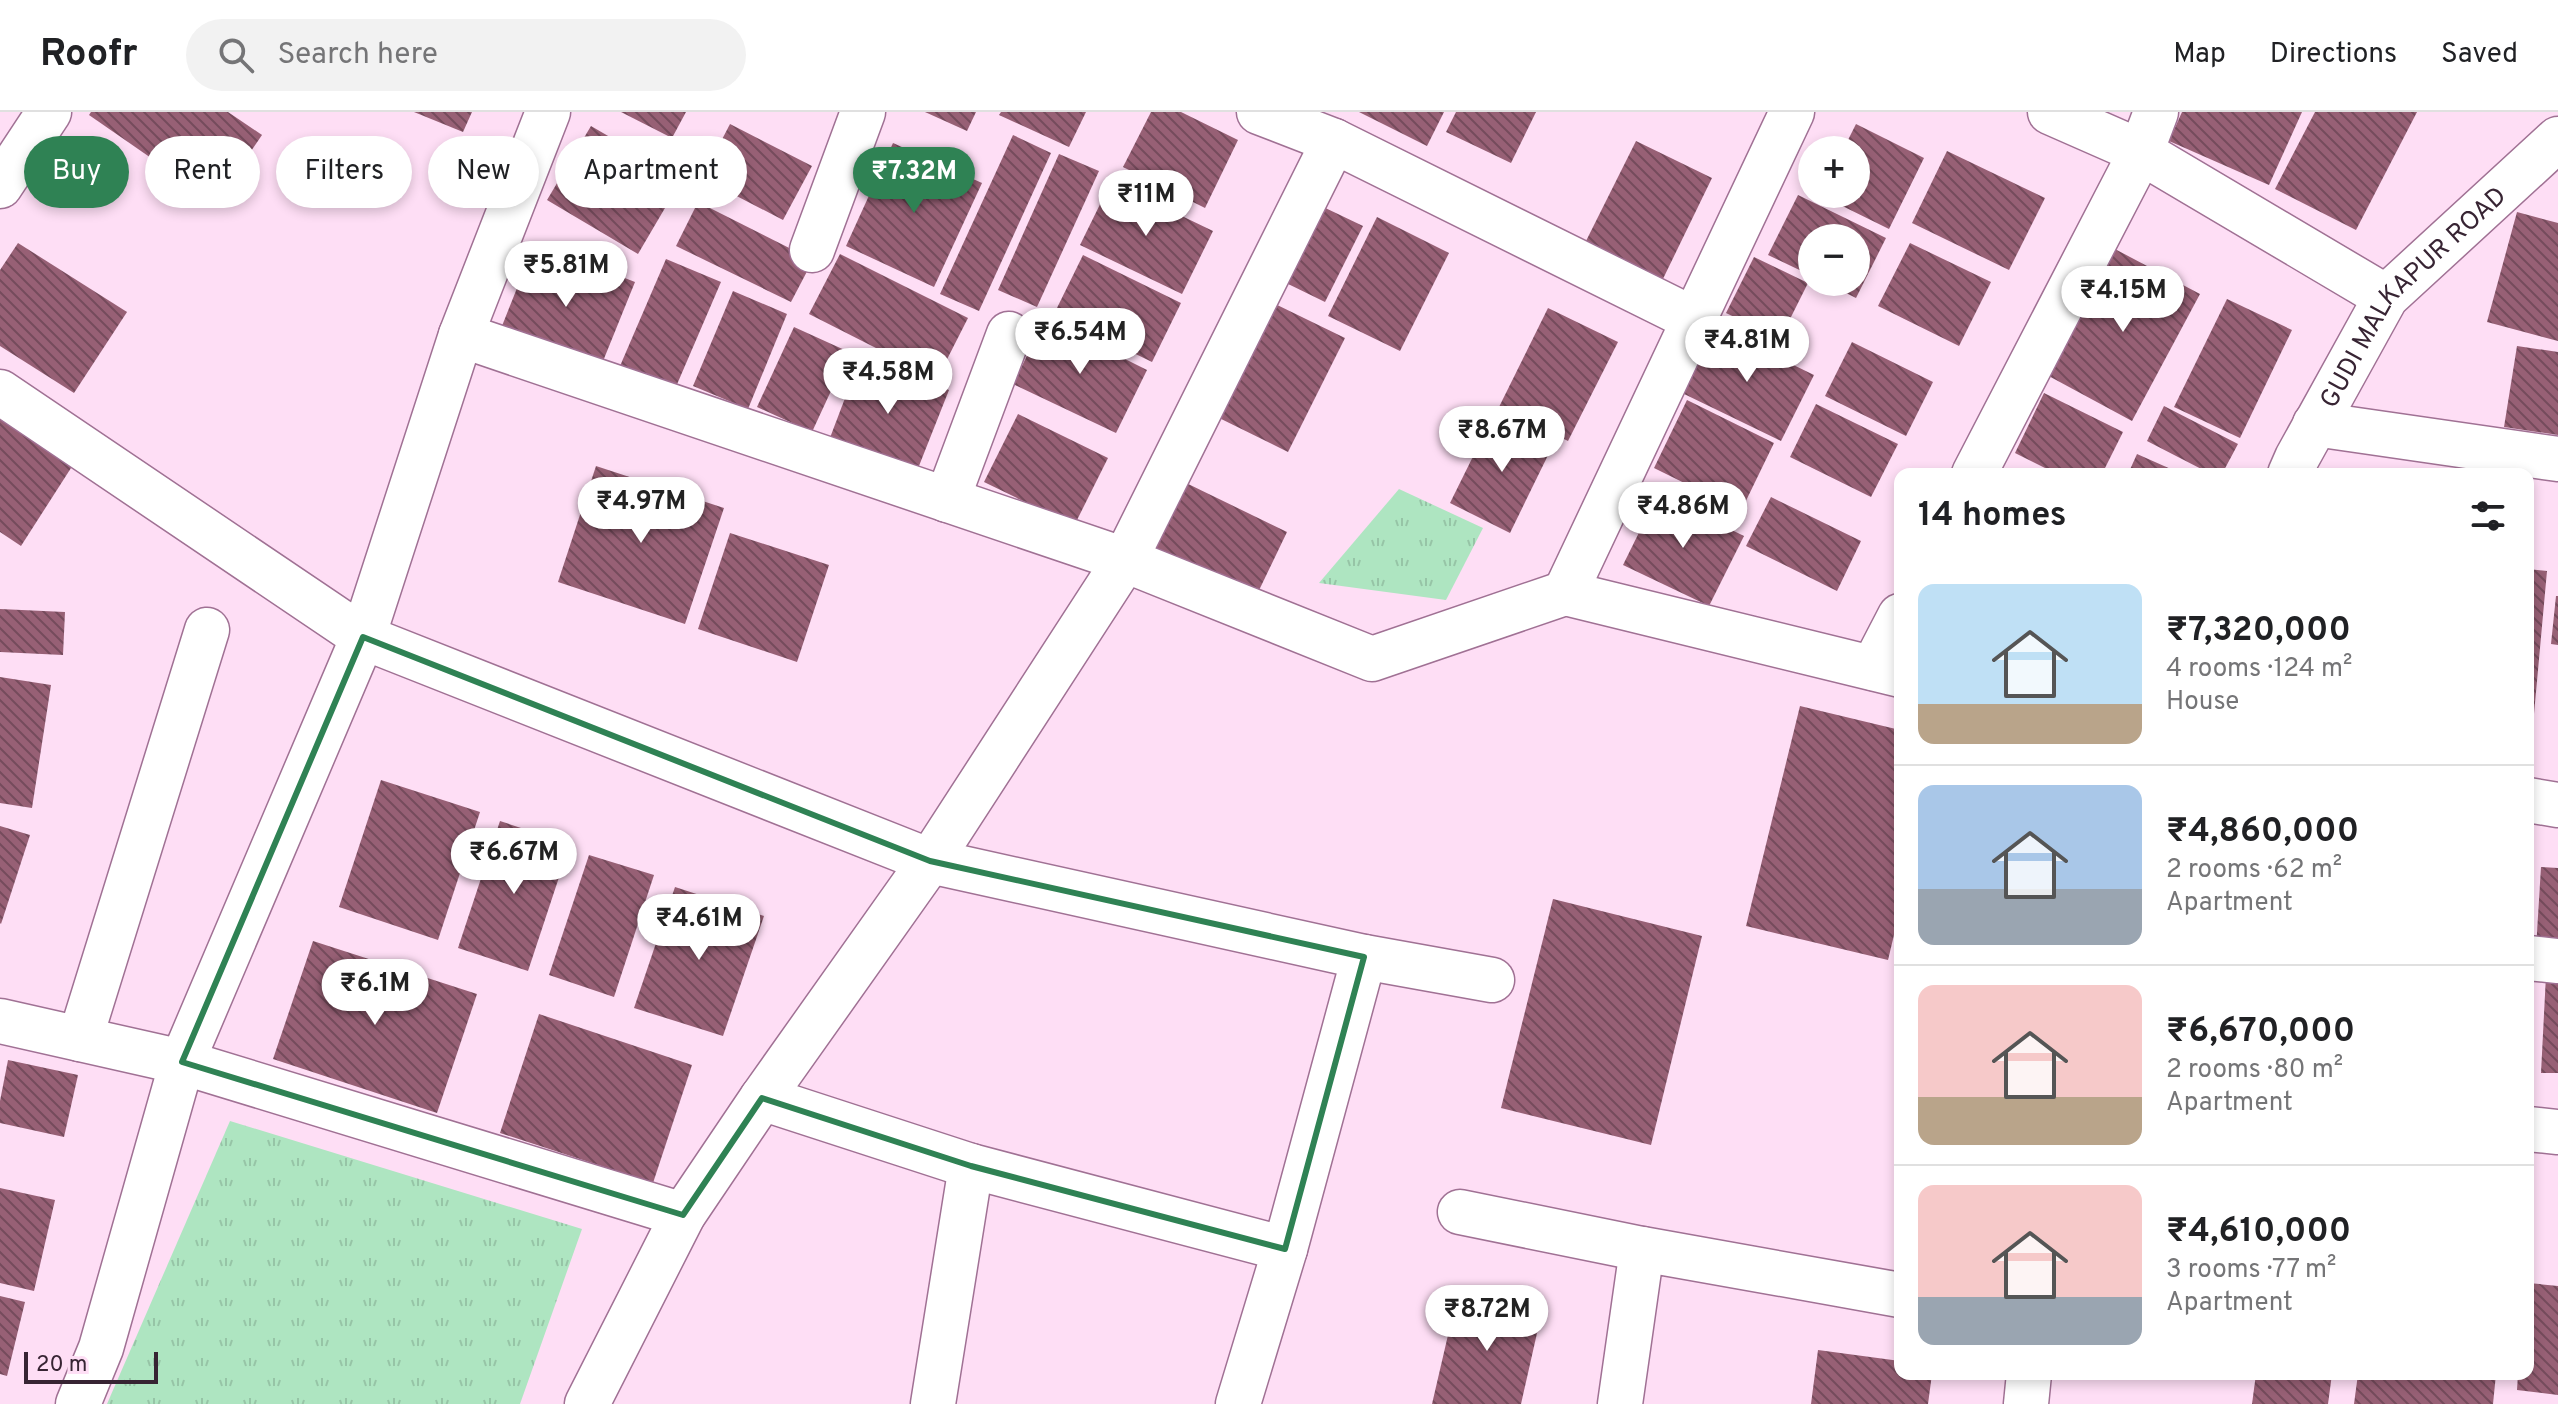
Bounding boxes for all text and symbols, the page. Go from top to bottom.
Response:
search box [186,19,746,91]
text: Roofr [40,31,138,80]
icon: search [214,33,258,77]
text: Search here [278,37,438,74]
text: Map [2173,37,2226,73]
text: Directions [2270,37,2397,73]
text: Saved [2441,37,2518,73]
chip: Buy [24,136,129,208]
chip: Rent [145,136,260,208]
chip: Filters [276,136,412,208]
chip: New [428,136,539,208]
chip: Apartment [555,136,747,208]
map controls [1798,136,1870,296]
button: + [1798,136,1870,208]
pin: ₹7.32M [849,147,979,215]
text: ₹7.32M [871,156,957,189]
pin: ₹11M [1099,170,1193,238]
text: ₹11M [1117,179,1175,212]
street label: GUDI MALKAPUR ROAD [2314,181,2514,415]
button: − [1798,224,1870,296]
pin: ₹5.81M [501,241,631,309]
text: ₹5.81M [523,250,609,283]
pin: ₹4.15M [2058,266,2188,334]
text: ₹4.15M [2079,275,2167,308]
pin: ₹6.54M [1015,308,1145,376]
pin: ₹4.81M [1682,316,1812,384]
text: ₹6.54M [1033,317,1127,350]
text: ₹4.81M [1703,325,1791,358]
pin: ₹4.58M [823,348,953,416]
text: ₹4.58M [841,357,935,390]
pin: ₹8.67M [1437,406,1567,474]
text: ₹8.67M [1457,415,1547,448]
pin: ₹4.97M [576,477,706,545]
pin: ₹4.86M [1618,482,1748,550]
text: ₹4.97M [596,486,686,519]
text: ₹4.86M [1636,491,1730,524]
icon: filters [2466,494,2510,538]
text: 14 homes [1918,495,2067,538]
text: ₹7,320,000 [2166,610,2351,653]
icon: home [1982,616,2078,712]
text: 4 rooms · 124 m² [2166,653,2353,686]
text: House [2166,686,2239,719]
text: ₹4,860,000 [2166,811,2359,854]
icon: home [1982,817,2078,913]
pin: ₹6.67M [449,828,579,896]
text: ₹6.67M [469,837,559,870]
text: 2 rooms · 62 m² [2166,854,2342,887]
text: Apartment [2166,887,2293,920]
pin: ₹4.61M [634,894,764,962]
text: ₹4.61M [655,903,743,936]
pin: ₹6.1M [319,959,431,1027]
text: ₹6.1M [340,968,410,1001]
text: ₹6,670,000 [2166,1011,2355,1054]
icon: home [1982,1017,2078,1113]
text: 2 rooms · 80 m² [2166,1054,2343,1087]
text: Apartment [2166,1087,2293,1120]
text: ₹4,610,000 [2166,1211,2351,1254]
icon: home [1982,1217,2078,1313]
text: 3 rooms · 77 m² [2166,1254,2336,1287]
pin: ₹8.72M [1422,1285,1552,1353]
text: Apartment [2166,1287,2293,1320]
text: ₹8.72M [1443,1294,1531,1327]
scale bar [24,1348,158,1384]
text: 20 m [36,1352,87,1379]

